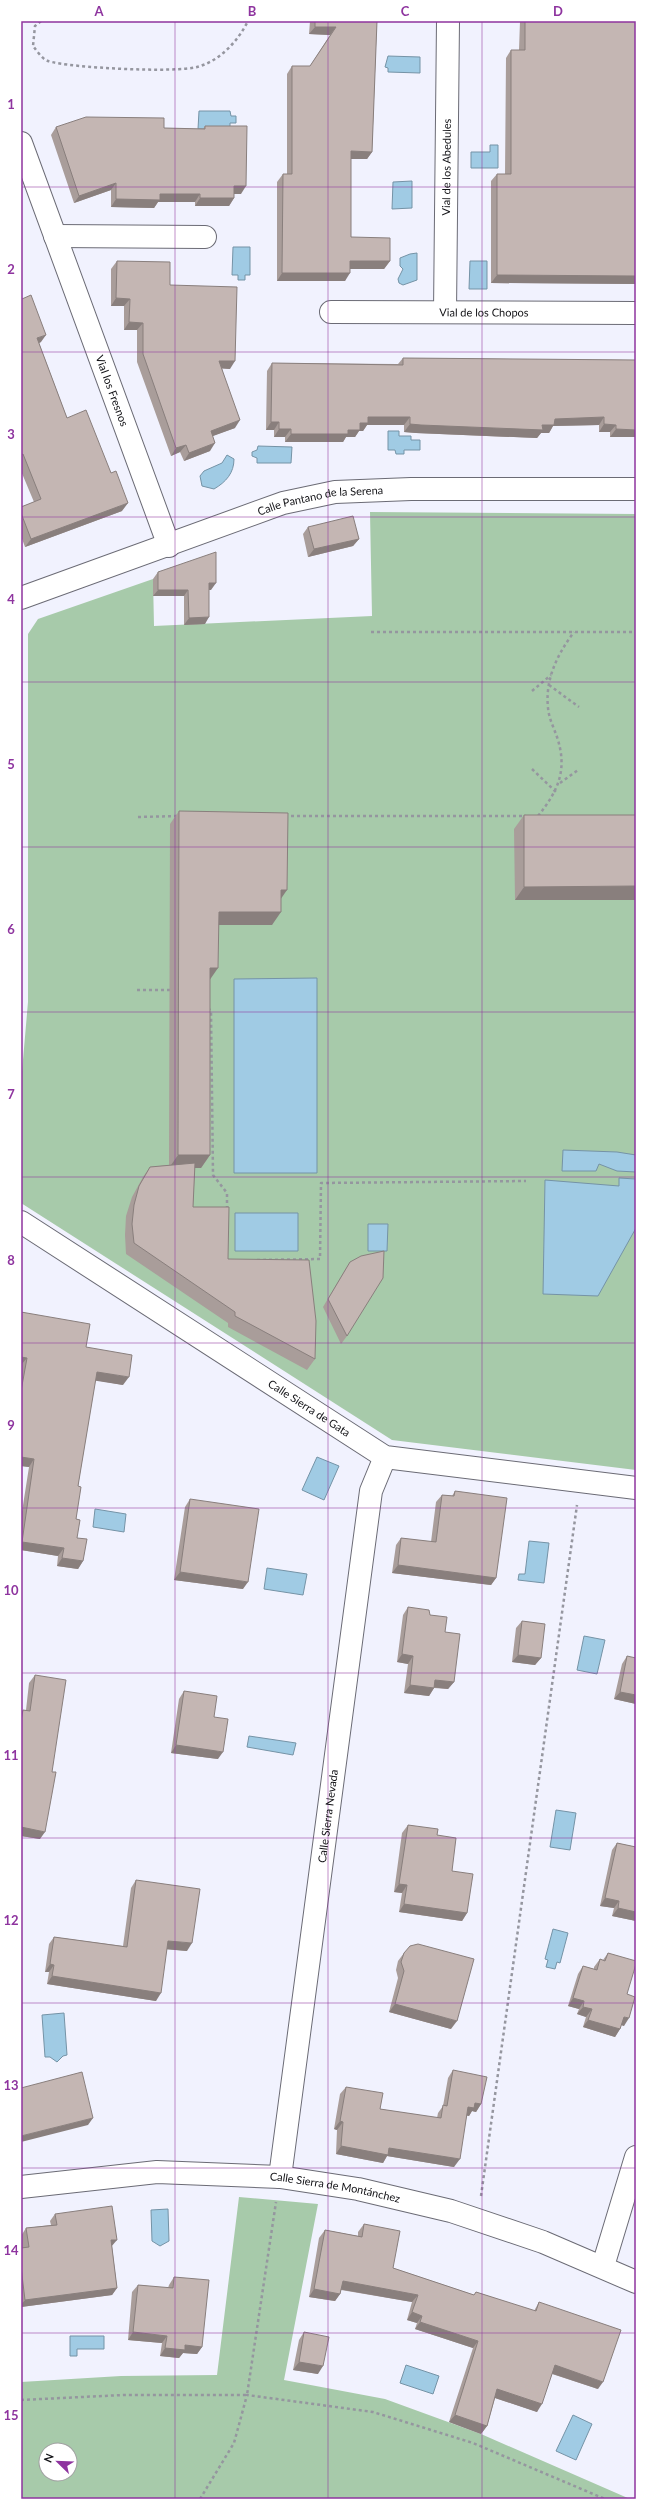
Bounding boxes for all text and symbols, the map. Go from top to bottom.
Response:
text: A [93,3,104,19]
text: B [248,3,257,19]
text: C [401,3,410,19]
text: D [553,3,563,19]
text: 1 [7,96,15,112]
street label: Vial de los Abedules [439,118,453,215]
text: 2 [7,261,15,277]
street label: Vial de los Chopos [439,305,529,319]
street label: Vial los Fresnos [93,353,132,428]
text: 3 [7,426,15,442]
street label: Calle Pantano de la Serena [256,483,383,518]
text: 4 [7,591,15,607]
text: 5 [7,756,15,772]
text: 6 [7,921,15,937]
text: 7 [7,1086,15,1102]
text: 8 [7,1252,15,1268]
street label: Calle Sierra de Gata [266,1376,353,1439]
text: 9 [7,1417,15,1433]
text: 10 [3,1582,19,1598]
text: 11 [3,1747,19,1763]
street label: Calle Sierra Nevada [315,1769,340,1863]
text: 12 [3,1912,19,1928]
text: 13 [3,2077,19,2093]
street label: Calle Sierra de Montánchez [270,2170,402,2205]
text: 14 [3,2242,19,2258]
text: 15 [3,2407,19,2423]
north arrow [38,2442,78,2482]
text: N [41,2451,56,2464]

